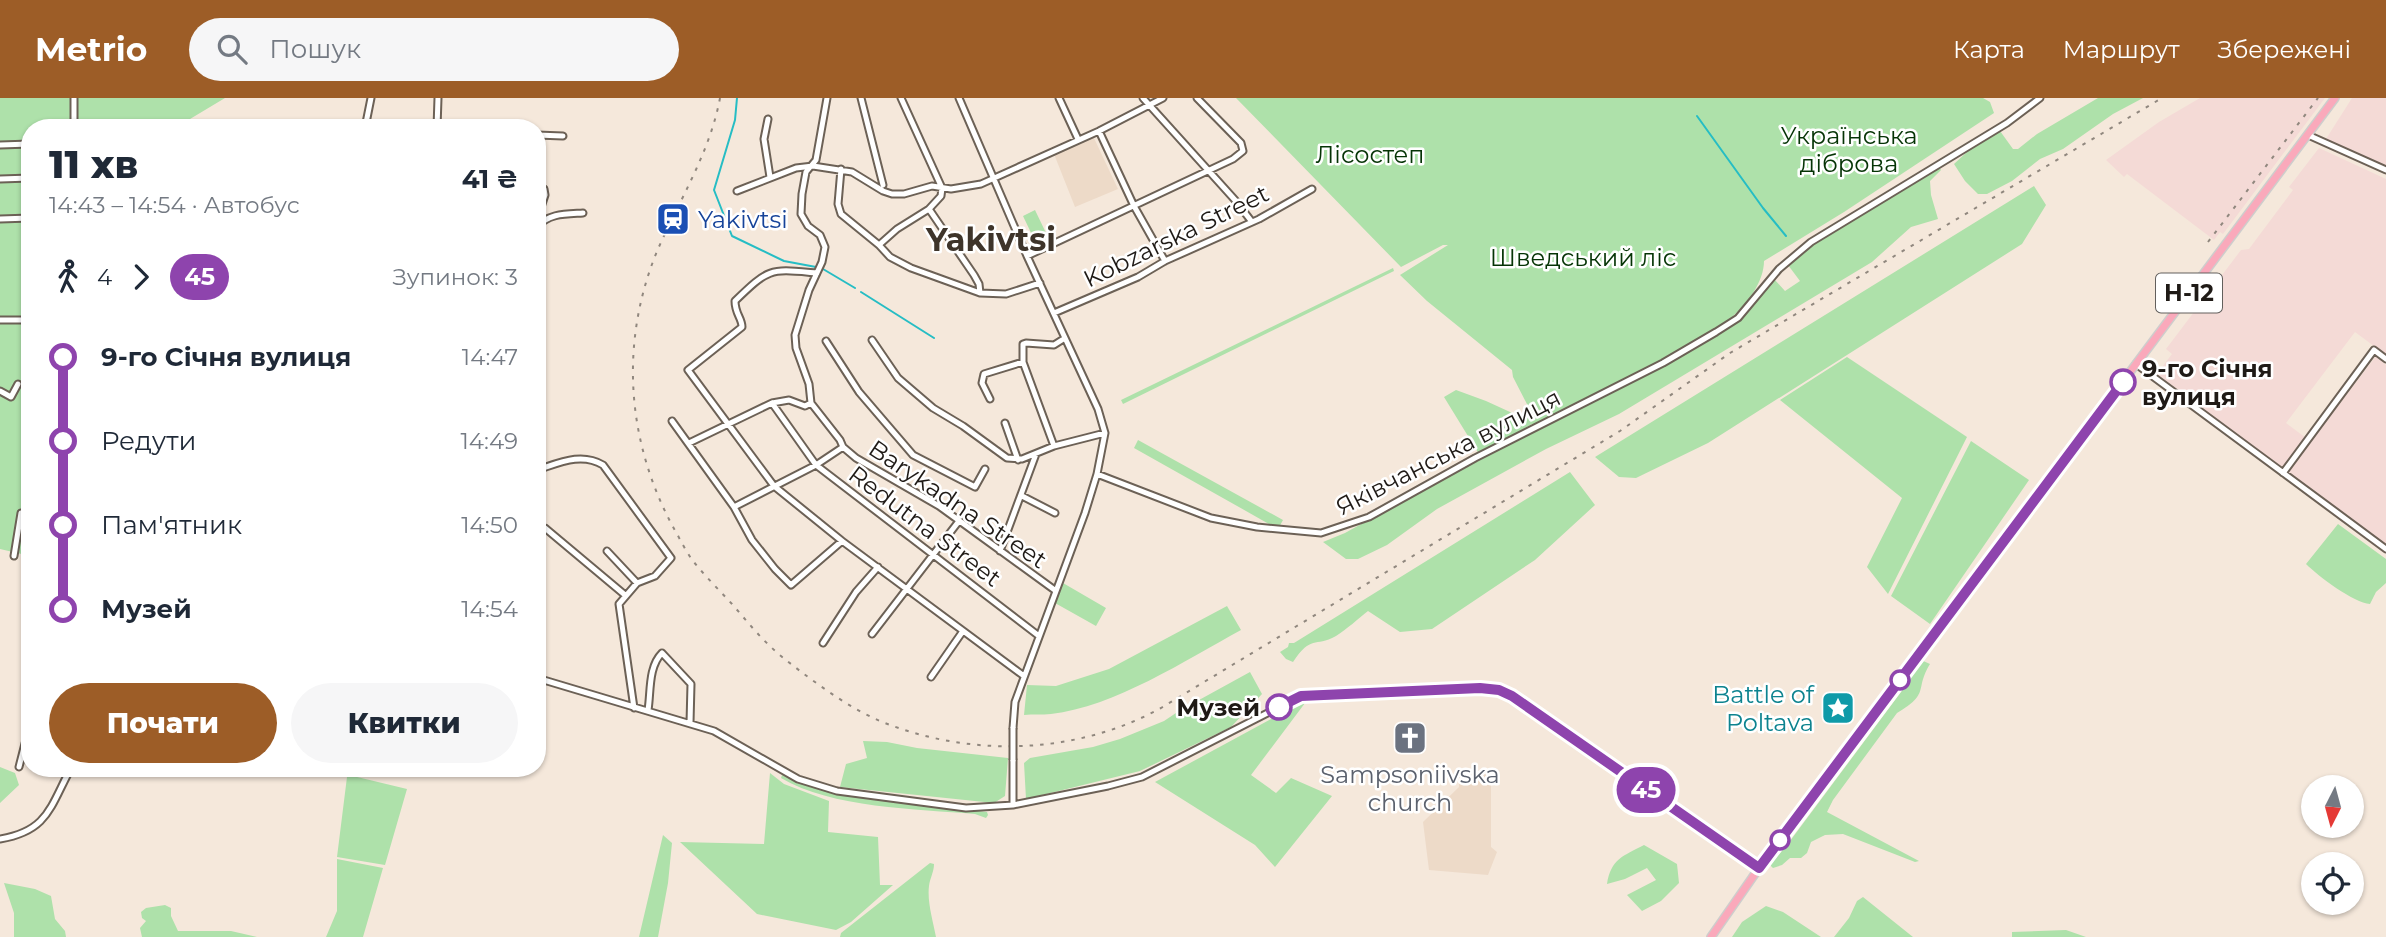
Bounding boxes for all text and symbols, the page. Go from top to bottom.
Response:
search box [189,18,679,81]
text: Metrio [35,29,147,69]
icon: search [213,30,251,68]
text: Пошук [269,33,361,65]
text: Карта [1953,35,2025,64]
text: Маршрут [2063,35,2180,64]
text: Збережені [2218,35,2351,64]
park label: Українська діброва [1780,121,1918,178]
park label: Лісостеп [1315,140,1425,169]
text: 11 хв [49,141,138,188]
text: 41 ₴ [462,163,518,195]
street label: Kobzarska Street [1079,178,1274,293]
text: 14:43 – 14:54 · Автобус [49,191,300,219]
station icon: Yakivtsi [654,200,692,238]
place label: Yakivtsi [698,205,788,234]
district label: Yakivtsi [925,220,1056,259]
park label: Шведський ліс [1490,243,1676,272]
icon: walk [49,258,87,296]
icon: forward [122,258,160,296]
text: 45 [184,262,215,291]
text: 4 [97,263,112,291]
text: Зупинок: 3 [392,263,518,291]
road number: Н-12 [2156,274,2222,312]
text: 9-го Січня вулиця [101,341,351,373]
text: 14:47 [462,343,518,371]
place label: 9-го Січня вулиця [2142,354,2273,411]
marker: 9-го Січня вулиця [2110,369,2136,395]
street label: Яківчанська вулиця [1331,383,1565,521]
text: Редути [101,425,197,457]
text: 14:49 [460,427,518,455]
street label: Barykadna Street [863,434,1053,574]
street label: Redutna Street [843,459,1007,593]
text: Пам'ятник [101,509,242,541]
text: 14:50 [461,511,518,539]
text: Музей [101,593,192,625]
text: 14:54 [461,595,518,623]
unlabelled marker [1890,670,1910,690]
place label: Battle of Poltava [1712,680,1815,737]
button: Почати [49,683,277,763]
button: Квитки [291,683,518,763]
place icon: Battle of Poltava [1819,689,1857,727]
place label: Музей [1176,693,1260,722]
marker: Музей [1266,694,1292,720]
church icon: Sampsoniivska church [1391,719,1429,757]
place label: Sampsoniivska church [1320,760,1500,817]
line badge: 45 [1614,767,1678,813]
text: 45 [1631,775,1661,804]
north arrow [2301,775,2364,838]
map controls [2301,775,2364,915]
unlabelled marker [1770,830,1790,850]
button: locate [2301,852,2364,915]

